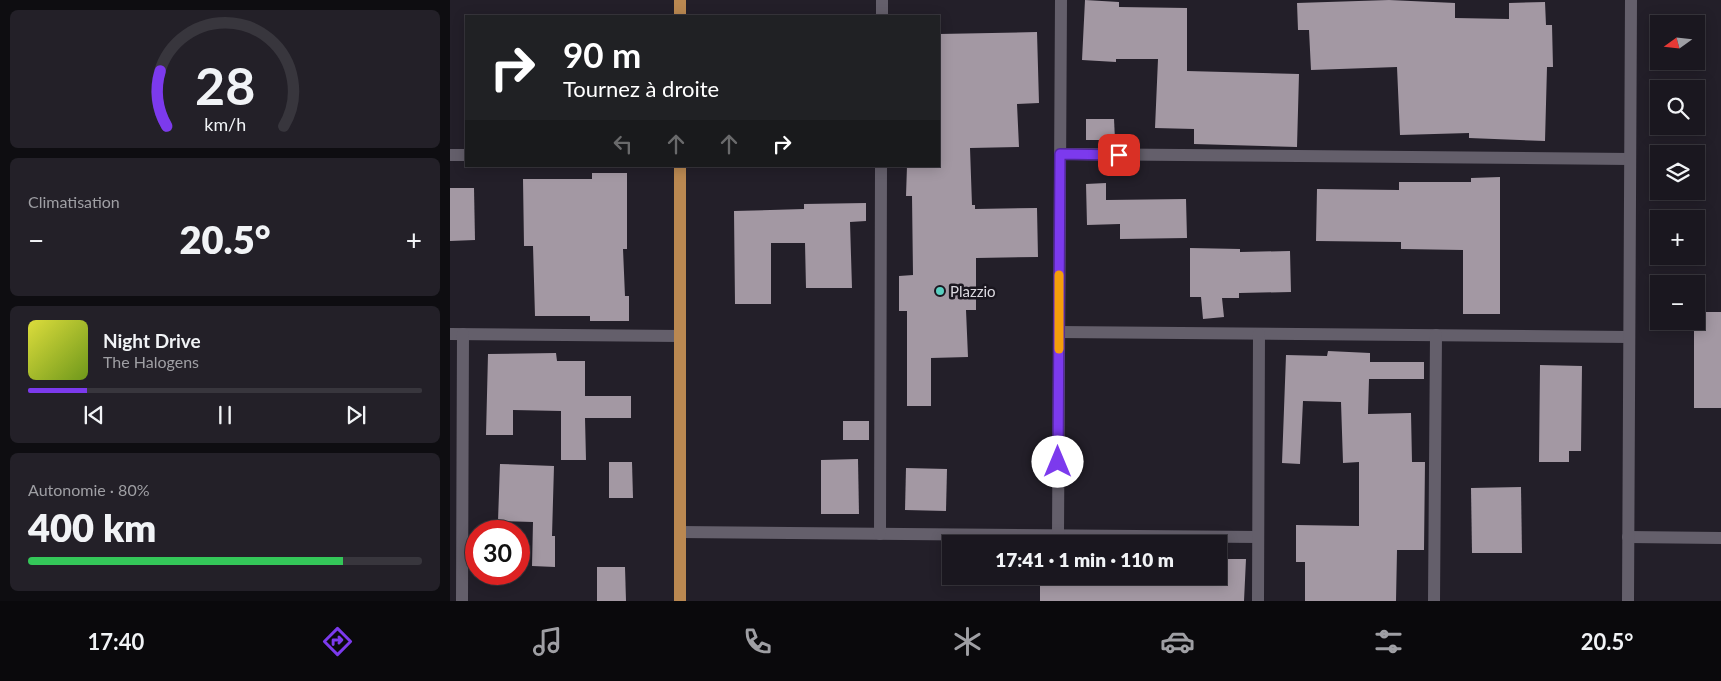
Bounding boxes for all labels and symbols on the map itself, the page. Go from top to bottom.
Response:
north arrow [1650,15,1705,70]
pin [1098,134,1140,176]
place label: Plazzio [950,282,996,300]
marker: Plazzio [934,285,946,297]
position arrow [1031,435,1083,487]
speed limit sign: 30 [465,520,530,585]

